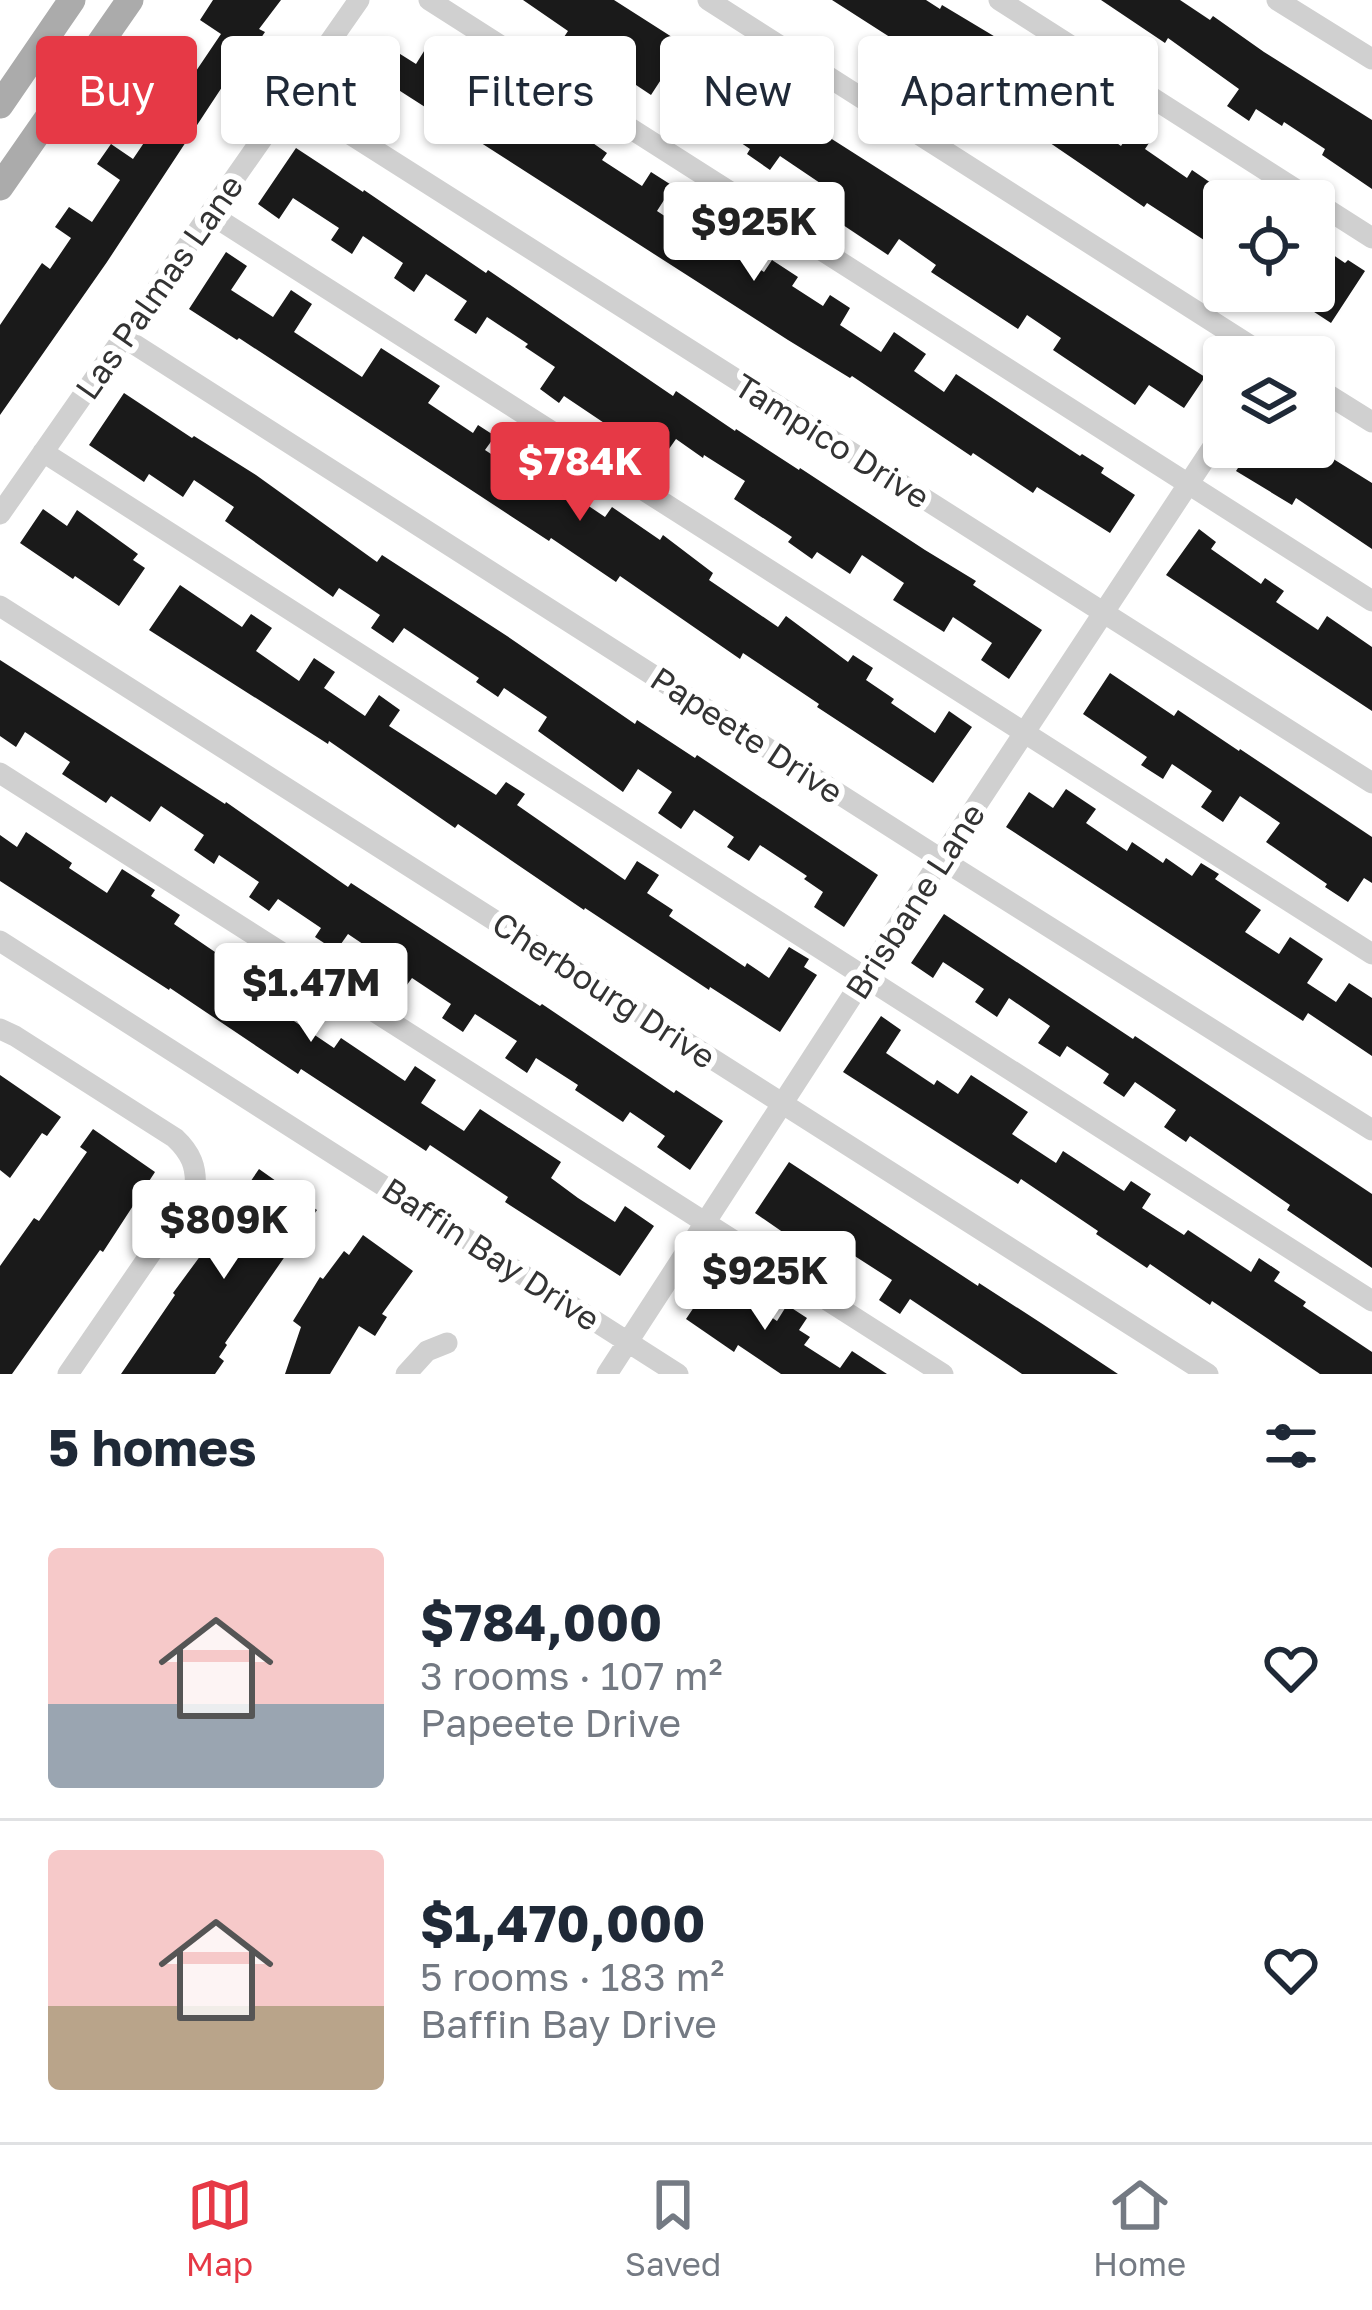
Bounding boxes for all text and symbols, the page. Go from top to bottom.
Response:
chip: Buy [36,36,197,144]
chip: Rent [221,36,400,144]
chip: Filters [424,36,636,144]
chip: New [660,36,834,144]
chip: Apartment [858,36,1158,144]
street label: Las Palmas Lane [67,167,251,406]
map controls [1203,180,1335,468]
button: locate [1203,180,1335,312]
pin: $925K [670,182,838,284]
text: $925K [691,197,817,244]
button: layers [1203,336,1335,468]
street label: Tampico Drive [728,365,937,516]
pin: $784K [496,422,664,524]
text: $784K [518,437,643,484]
street label: Papeete Drive [644,658,851,811]
street label: Brisbane Lane [837,796,992,1006]
street label: Cherbourg Drive [486,903,723,1076]
pin: $1.47M [213,943,409,1045]
text: $1.47M [241,958,381,1005]
street label: Baffin Bay Drive [375,1169,607,1338]
pin: $809K [140,1180,308,1282]
text: $809K [159,1195,289,1242]
pin: $925K [681,1231,849,1333]
text: $925K [702,1246,828,1293]
icon: filters [1258,1413,1324,1479]
text: 5 homes [48,1416,257,1477]
text: $784,000 [420,1591,662,1652]
icon: home [144,1596,288,1740]
icon: heart [1258,1635,1324,1701]
text: 3 rooms · 107 m² [420,1652,723,1699]
text: Papeete Drive [420,1699,681,1746]
text: $1,470,000 [420,1892,705,1953]
icon: home [144,1898,288,2042]
icon: heart [1258,1937,1324,2003]
text: 5 rooms · 183 m² [420,1953,724,2000]
text: Baffin Bay Drive [420,2000,717,2047]
tab: Map [186,2172,253,2283]
tab: Saved [625,2172,721,2283]
tab: Home [1093,2172,1186,2283]

